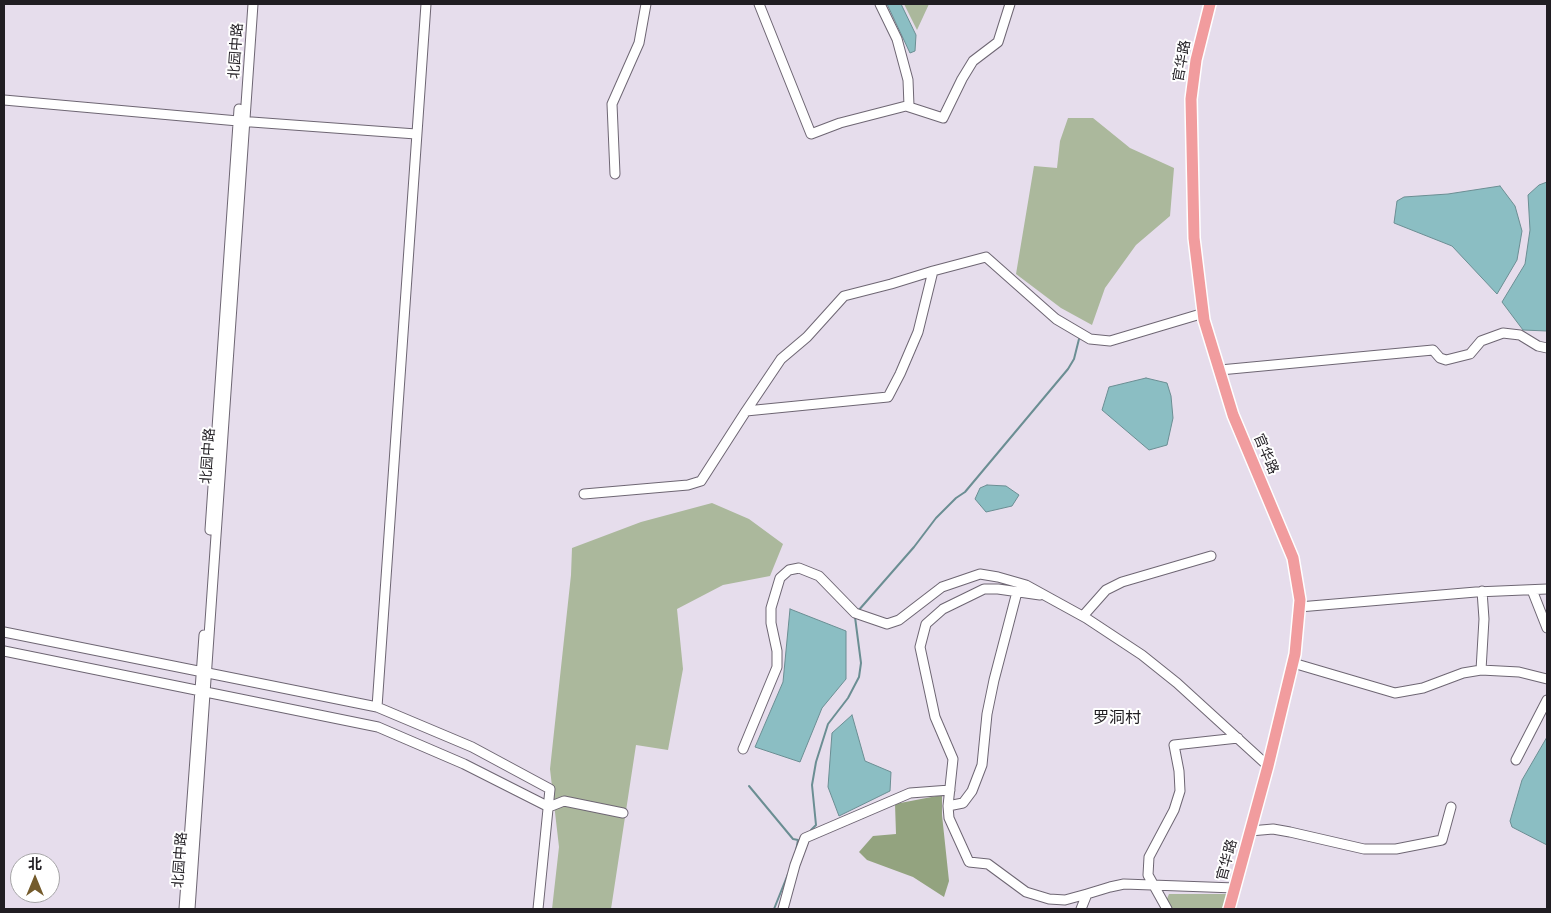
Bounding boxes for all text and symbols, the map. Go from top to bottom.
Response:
street label: 北园中路 [226,22,246,80]
street label: 官华路 [1170,39,1194,83]
street label: 北园中路 [198,427,218,485]
street label: 官华路 [1250,431,1282,477]
district label: 罗洞村 [1093,708,1141,728]
street label: 北园中路 [170,831,190,889]
street label: 官华路 [1213,838,1241,882]
north arrow [10,853,60,903]
text: 北 [28,856,42,872]

